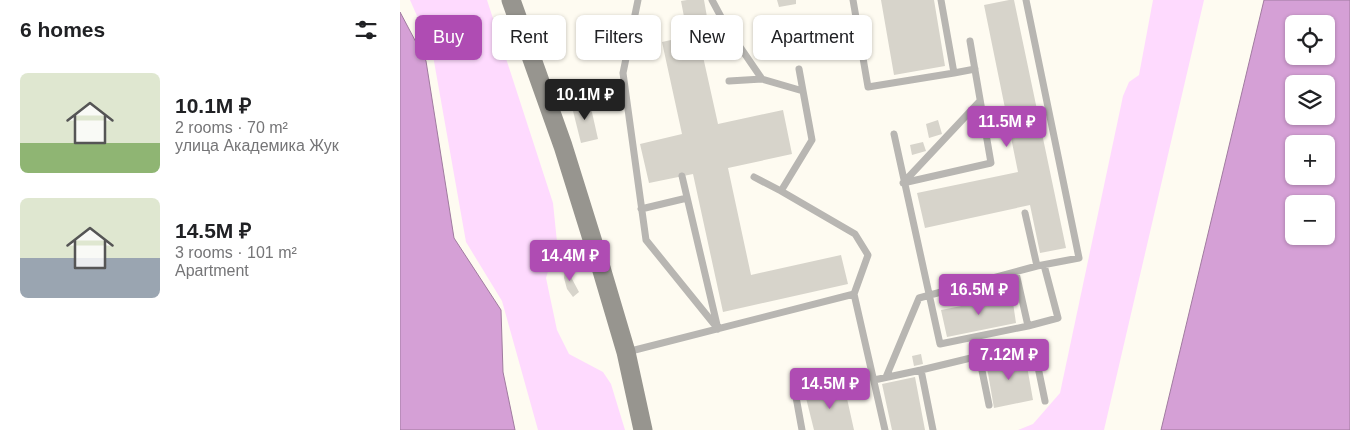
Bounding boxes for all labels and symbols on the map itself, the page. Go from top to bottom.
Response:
pin: 10.1M ₽ [539,78,631,121]
pin: 11.5M ₽ [961,106,1053,148]
pin: 14.4M ₽ [524,240,616,282]
pin: 16.5M ₽ [933,274,1025,316]
pin: 7.12M ₽ [963,338,1055,381]
pin: 14.5M ₽ [784,368,876,410]

